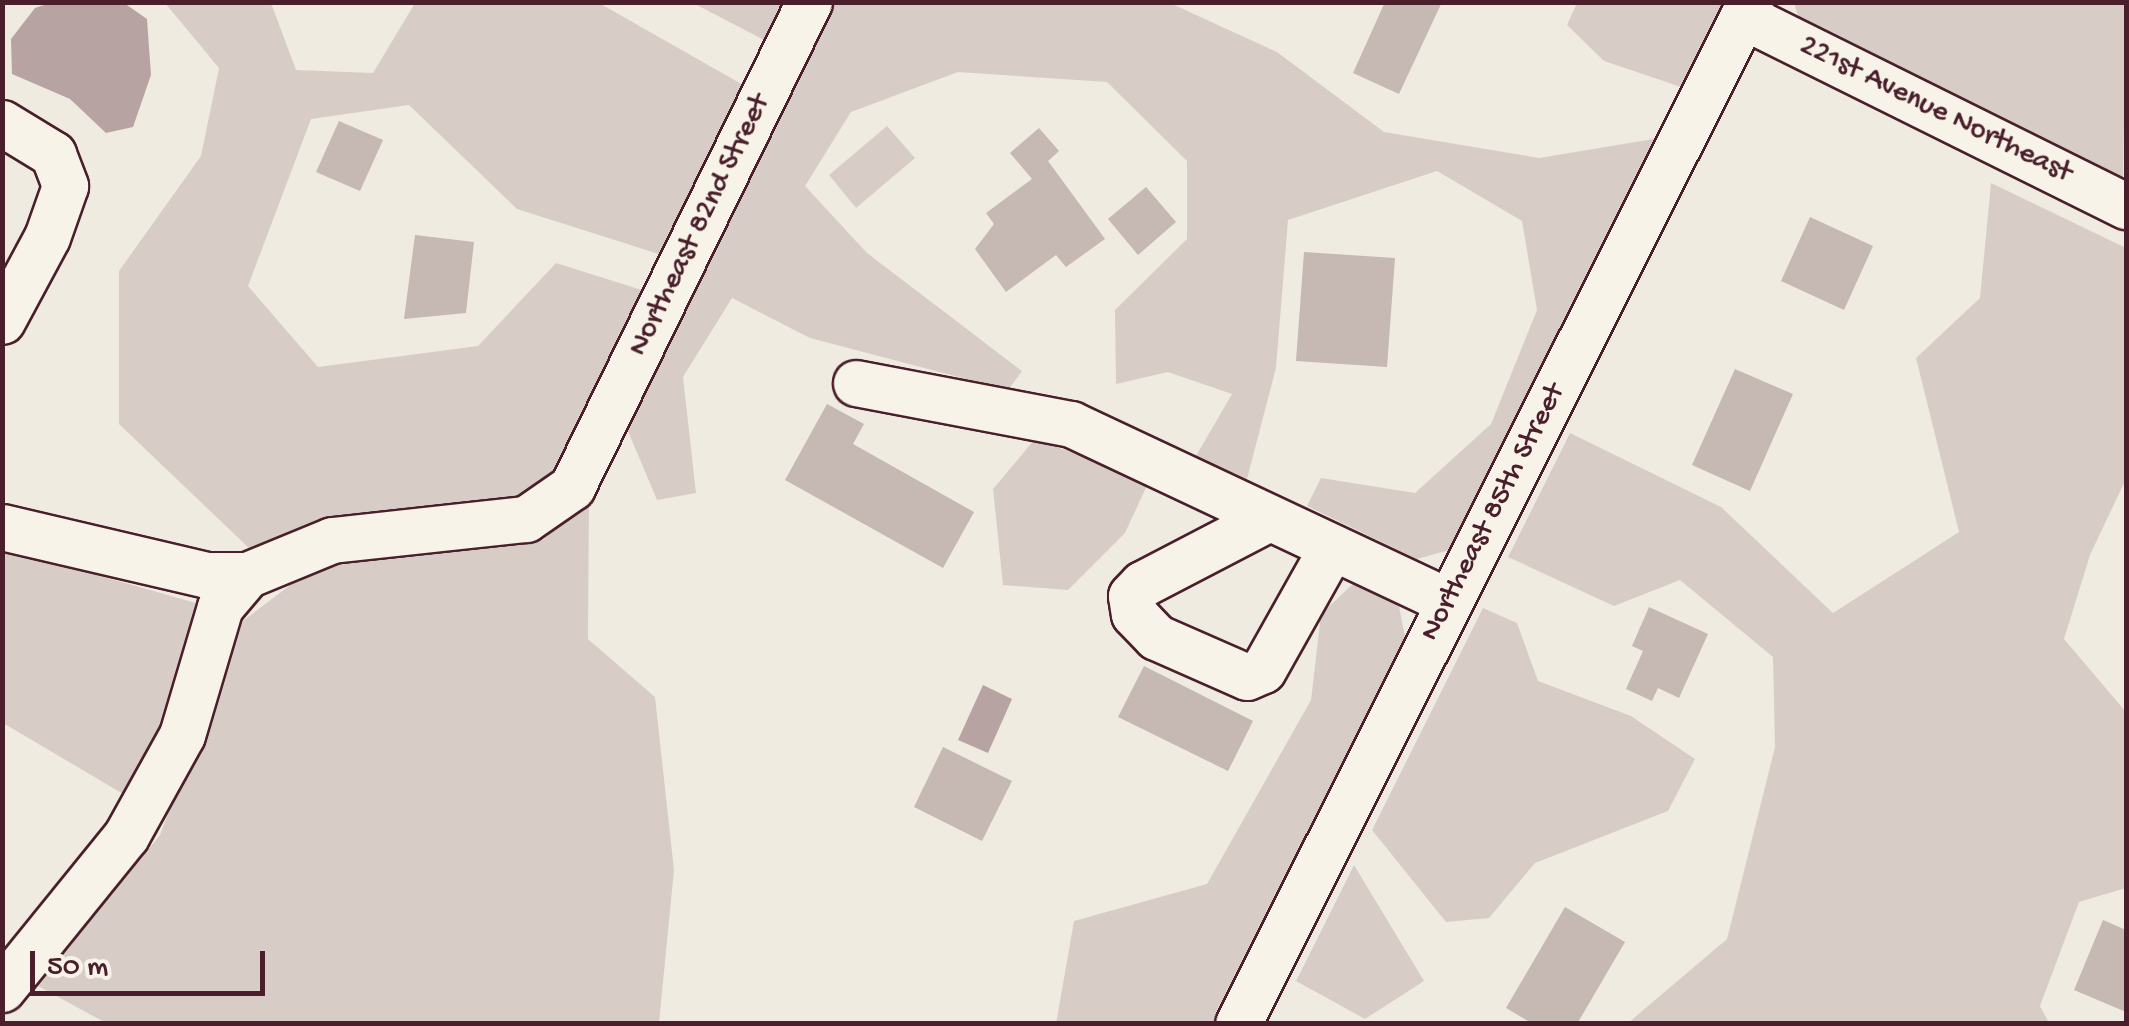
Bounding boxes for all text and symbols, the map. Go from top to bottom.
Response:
street label: 221st Avenue Northeast [1793,29,2077,193]
street label: Northeast 82nd Street [622,89,780,363]
street label: Northeast 85th Street [1413,378,1575,648]
scale bar [35,931,270,993]
text: 50 m [47,951,108,986]

